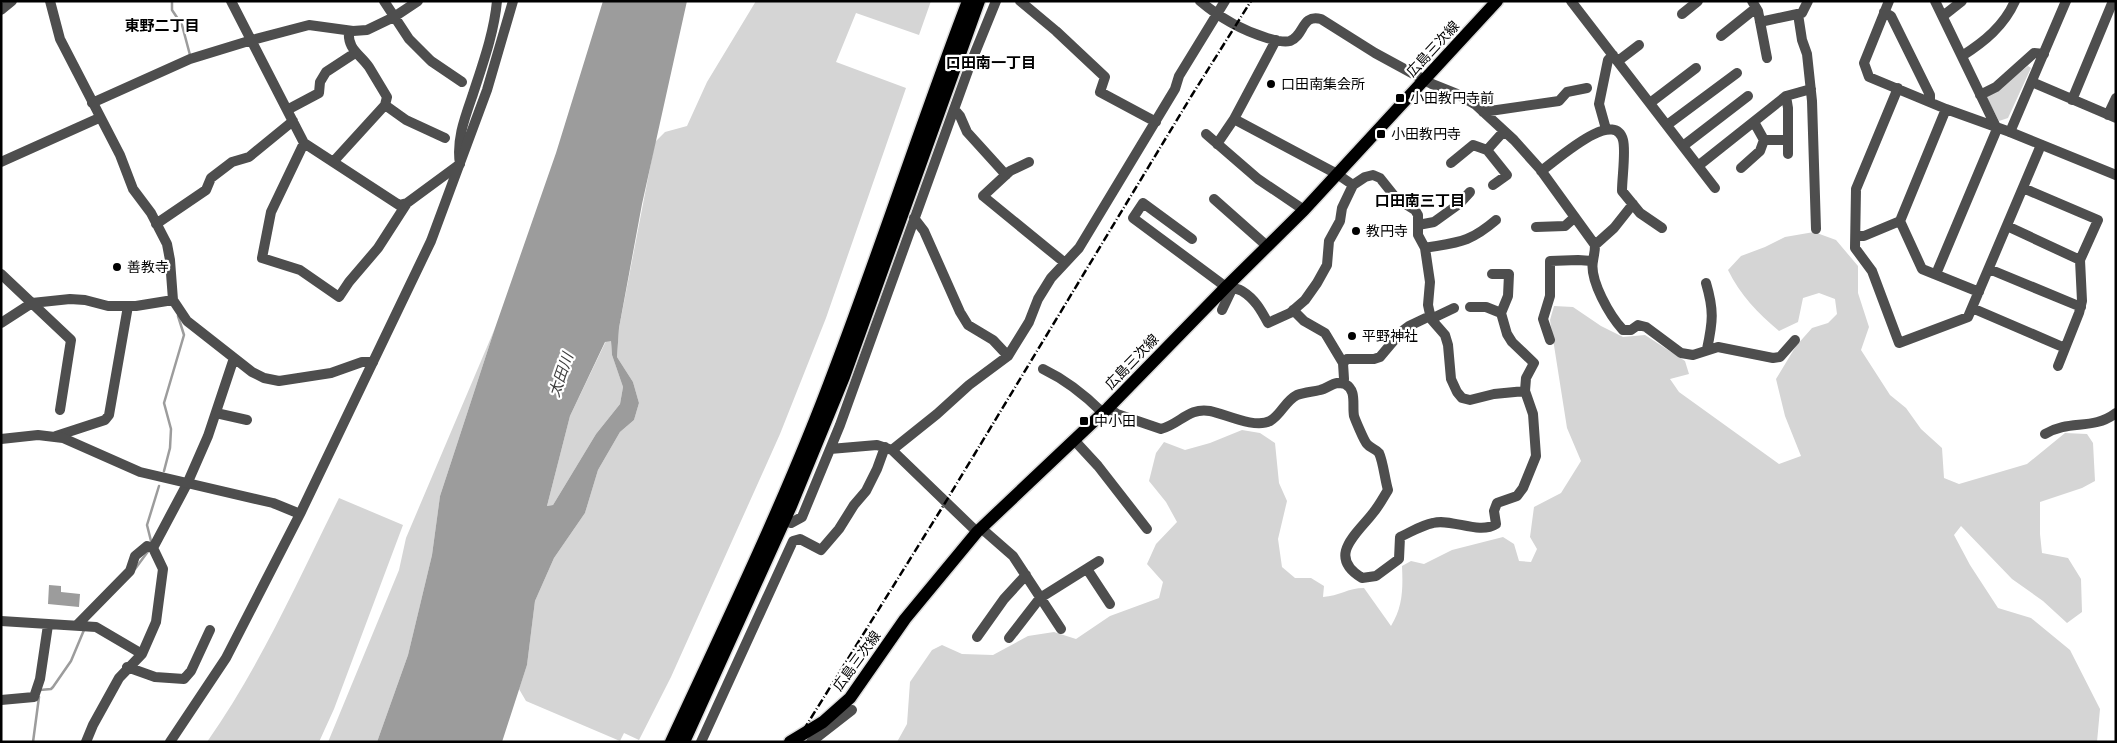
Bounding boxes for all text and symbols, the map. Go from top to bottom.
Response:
district label: 東野二丁目 [124,17,200,35]
street label: 広島三次線 [1403,18,1463,80]
district label: 口田南一丁目 [946,54,1036,72]
place label: 口田南集会所 [1281,76,1365,93]
marker: 口田南集会所 [1265,78,1277,90]
place label: 小田教円寺前 [1410,90,1494,107]
marker: 小田教円寺前 [1394,92,1406,104]
place label: 小田教円寺 [1391,126,1461,143]
marker: 小田教円寺 [1375,128,1387,140]
district label: 口田南三丁目 [1375,192,1465,210]
place label: 教円寺 [1366,223,1408,240]
marker: 教円寺 [1350,225,1362,237]
place label: 善教寺 [127,259,169,276]
marker: 善教寺 [111,261,123,273]
place label: 平野神社 [1362,328,1418,345]
marker: 平野神社 [1346,330,1358,342]
street label: 広島三次線 [1102,331,1162,393]
water label: 太田川 [545,349,577,399]
place label: 中小田 [1094,413,1136,430]
marker: 中小田 [1078,415,1090,427]
street label: 広島三次線 [830,628,884,694]

